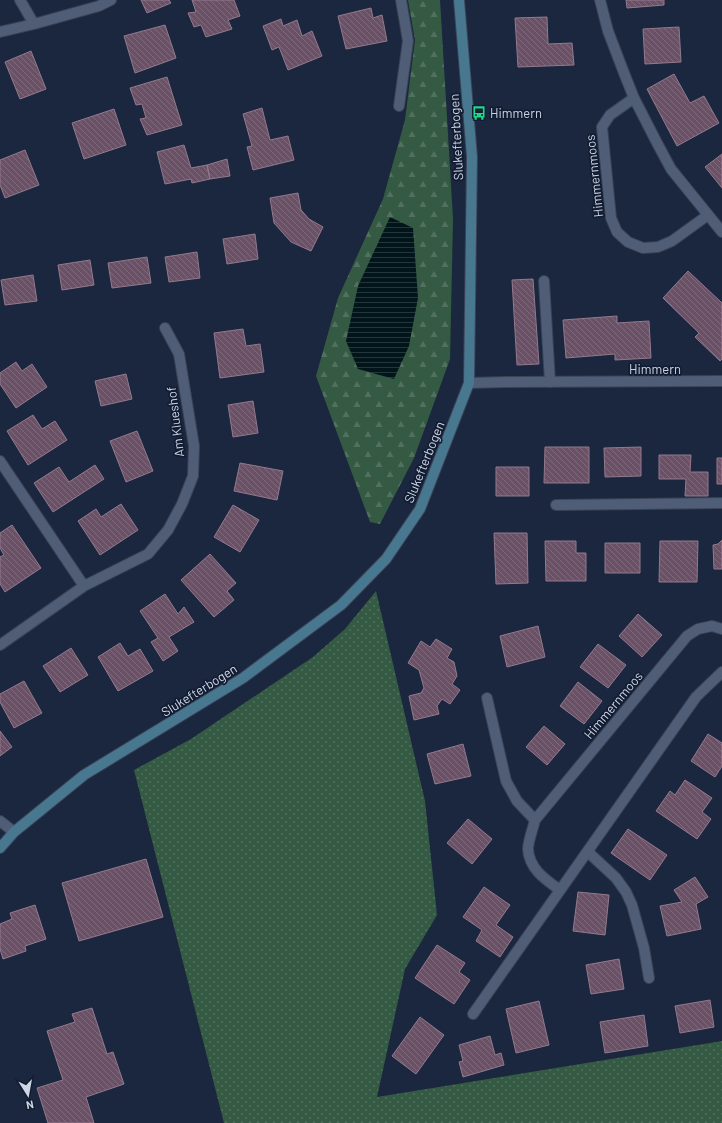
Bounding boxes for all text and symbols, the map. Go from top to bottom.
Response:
street label: Slukefterbogen [446,93,466,181]
bus stop icon: Himmern [471,105,487,121]
place label: Himmern [490,105,542,121]
street label: Himmernmoos [582,134,606,218]
street label: Himmern [629,361,681,377]
street label: Am Klueshof [163,386,187,458]
street label: Slukefterbogen [400,419,448,505]
street label: Slukefterbogen [158,660,240,720]
street label: Himmernmoos [580,668,646,742]
north arrow [8,1075,48,1115]
text: N [25,1098,35,1112]

